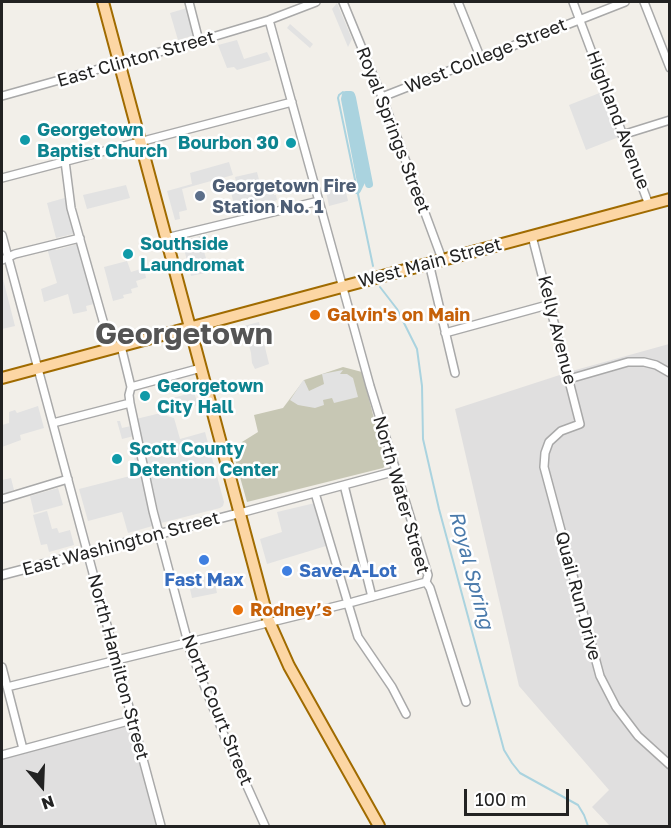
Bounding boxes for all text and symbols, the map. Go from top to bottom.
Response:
street label: West College Street [402,14,570,98]
street label: East Clinton Street [55,26,217,92]
street label: Royal Springs Street [351,44,435,216]
street label: Highland Avenue [582,48,654,192]
place label: Georgetown Baptist Church [37,119,167,162]
place label: Bourbon 30 [178,132,279,154]
marker: Georgetown Baptist Church [18,133,32,147]
marker: Bourbon 30 [284,136,298,150]
place label: Georgetown Fire Station No. 1 [212,175,356,218]
marker: Georgetown Fire Station No. 1 [193,189,207,203]
place label: Southside Laundromat [140,233,244,276]
street label: West Main Street [356,233,504,293]
marker: Southside Laundromat [121,247,135,261]
street label: Kelly Avenue [533,273,581,387]
place label: Galvin's on Main [327,304,470,326]
marker: Galvin's on Main [308,308,322,322]
district label: Georgetown [95,316,273,352]
place label: Georgetown City Hall [157,375,264,418]
marker: Georgetown City Hall [138,389,152,403]
street label: North Water Street [368,413,434,577]
place label: Scott County Detention Center [129,438,279,480]
marker: Scott County Detention Center [110,452,124,466]
street label: East Washington Street [20,507,222,581]
water label: Royal Spring [444,508,498,632]
street label: Quail Run Drive [550,529,606,663]
marker: Fast Max [197,553,211,567]
place label: Save-A-Lot [299,560,397,582]
marker: Save-A-Lot [280,564,294,578]
place label: Fast Max [164,569,244,591]
street label: North Hamilton Street [83,572,153,762]
place label: Rodney’s [250,599,332,621]
marker: Rodney’s [231,603,245,617]
street label: North Court Street [177,631,257,789]
north arrow [12,756,72,816]
scale bar [467,777,572,815]
text: 100 m [475,788,526,810]
text: N [39,792,57,814]

